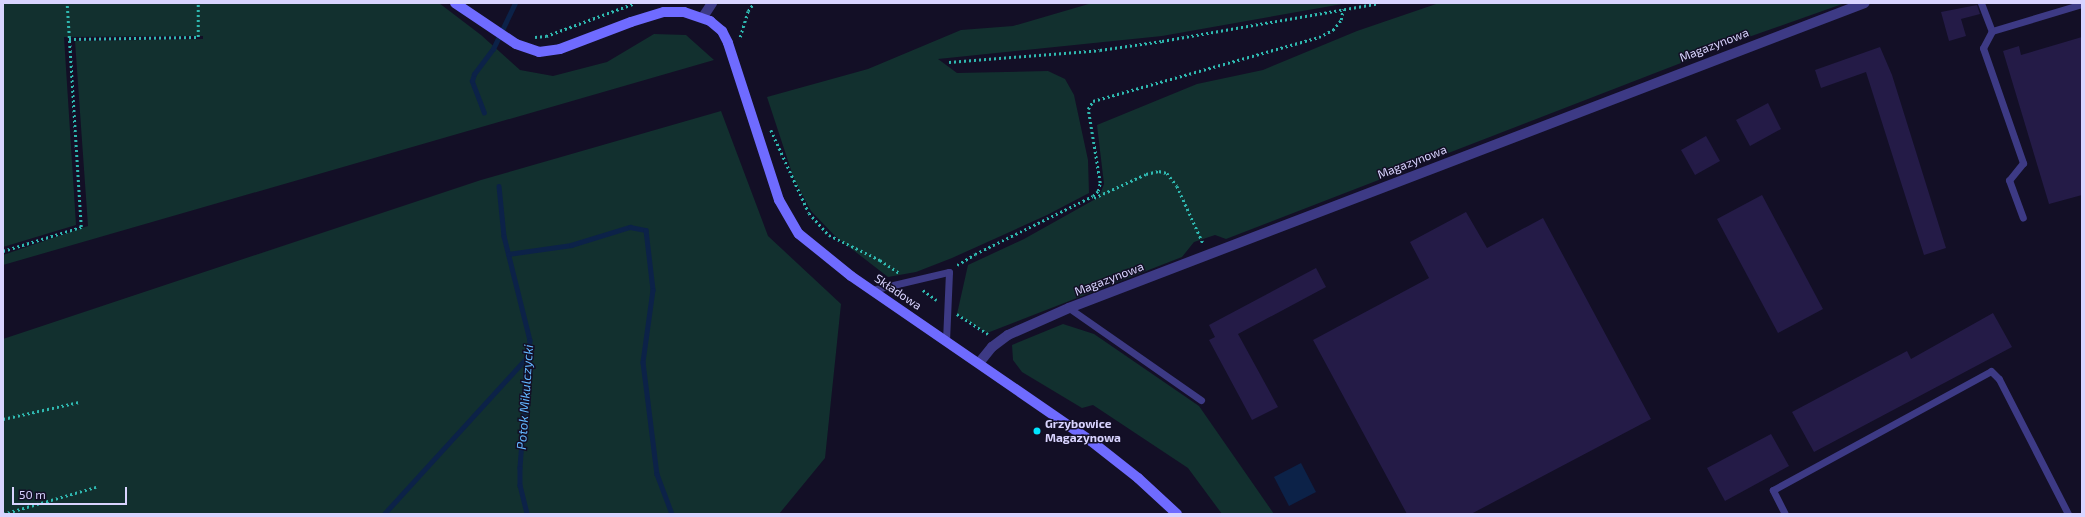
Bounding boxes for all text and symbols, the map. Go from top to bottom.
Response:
street label: Magazynowa [1677,25,1751,65]
street label: Magazynowa [1375,142,1449,182]
street label: Magazynowa [1072,259,1146,299]
street label: Składowa [872,271,924,313]
water label: Potok Mikulczycki [514,344,536,450]
place label: Grzybowice Magazynowa [1045,417,1121,445]
marker: Grzybowice Magazynowa [1032,426,1042,436]
scale bar [14,479,129,505]
text: 50 m [19,487,46,501]

